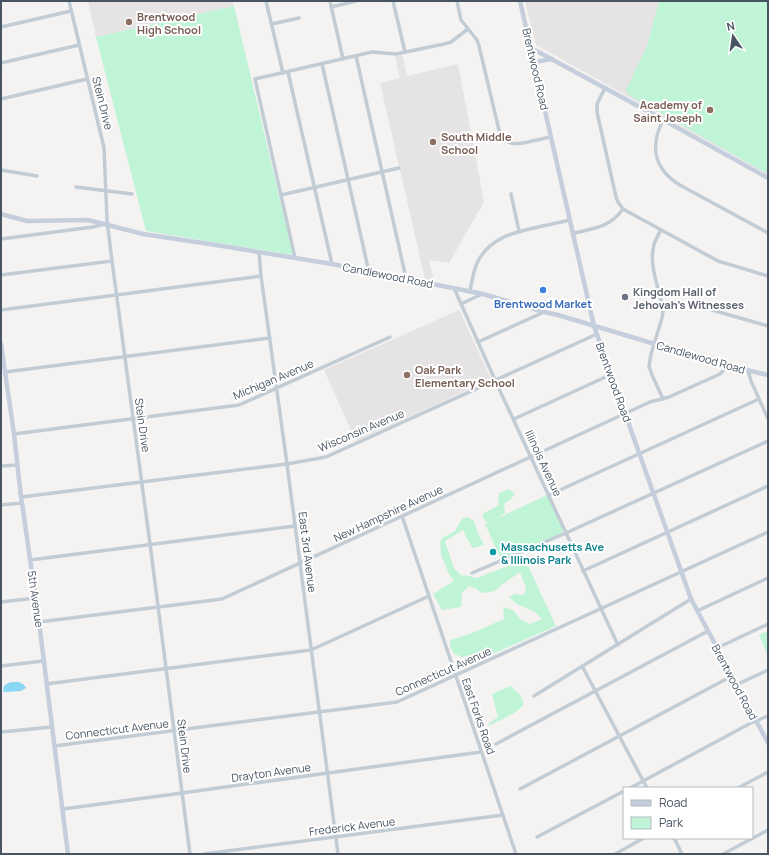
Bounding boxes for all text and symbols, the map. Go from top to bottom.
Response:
place label: Brentwood High School [137,9,201,37]
north arrow [713,16,753,56]
marker: Brentwood High School [124,17,134,27]
text: N [725,18,736,34]
street label: Brentwood Road [519,26,553,112]
street label: Stein Drive [89,75,117,132]
place label: Academy of Saint Joseph [633,97,703,125]
marker: Academy of Saint Joseph [705,105,715,115]
place label: South Middle School [441,129,512,157]
marker: South Middle School [428,137,438,147]
street label: Candlewood Road [342,259,434,291]
place label: Kingdom Hall of Jehovah’s Witnesses [633,284,744,312]
marker: Brentwood Market [538,285,548,295]
marker: Kingdom Hall of Jehovah’s Witnesses [620,292,630,302]
place label: Brentwood Market [494,296,592,311]
street label: Candlewood Road [655,337,747,377]
street label: Brentwood Road [593,340,635,424]
street label: Michigan Avenue [230,355,316,403]
place label: Oak Park Elementary School [415,362,515,390]
marker: Oak Park Elementary School [402,370,412,380]
street label: Stein Drive [132,397,154,454]
street label: Wisconsin Avenue [316,405,407,455]
street label: Illinois Avenue [522,427,566,499]
street label: New Hampshire Avenue [331,481,446,545]
street label: East 3rd Avenue [296,511,320,594]
place label: Massachusetts Ave & Illinois Park [501,539,604,567]
marker: Massachusetts Ave & Illinois Park [488,547,498,557]
street label: 5th Avenue [25,570,47,629]
street label: Brentwood Road [709,641,761,723]
street label: Connecticut Avenue [393,643,494,699]
street label: East Forks Road [459,676,499,756]
street label: Connecticut Avenue [65,715,170,743]
street label: Stein Drive [174,718,196,774]
street label: Drayton Avenue [230,759,312,785]
legend [623,787,753,839]
text: Road [659,794,687,811]
street label: Frederick Avenue [308,813,397,839]
text: Park [659,814,684,831]

